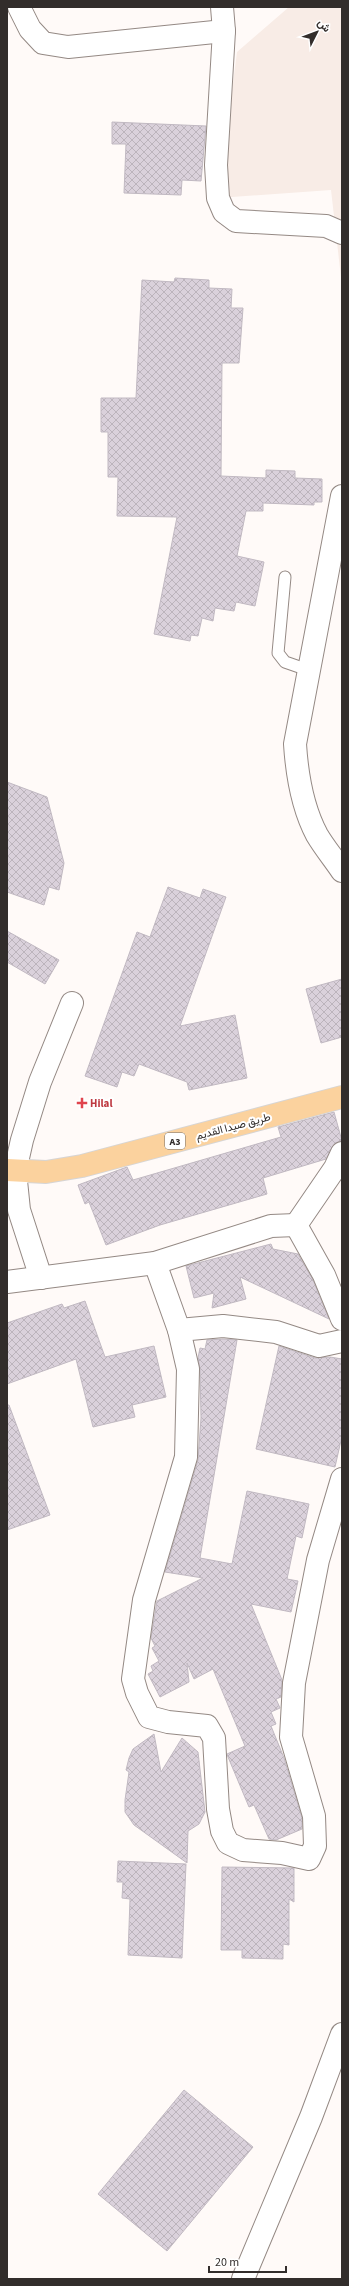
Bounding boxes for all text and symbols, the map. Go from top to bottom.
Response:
north arrow [297,12,337,52]
text: ش [314,16,334,36]
place label: Hilal [90,1096,113,1111]
marker: Hilal [77,1098,87,1108]
street label: طريق صيدا القديم [194,1109,272,1144]
road number: A3 [165,1133,185,1149]
scale bar [209,2248,286,2274]
text: 20 m [215,2254,239,2271]

